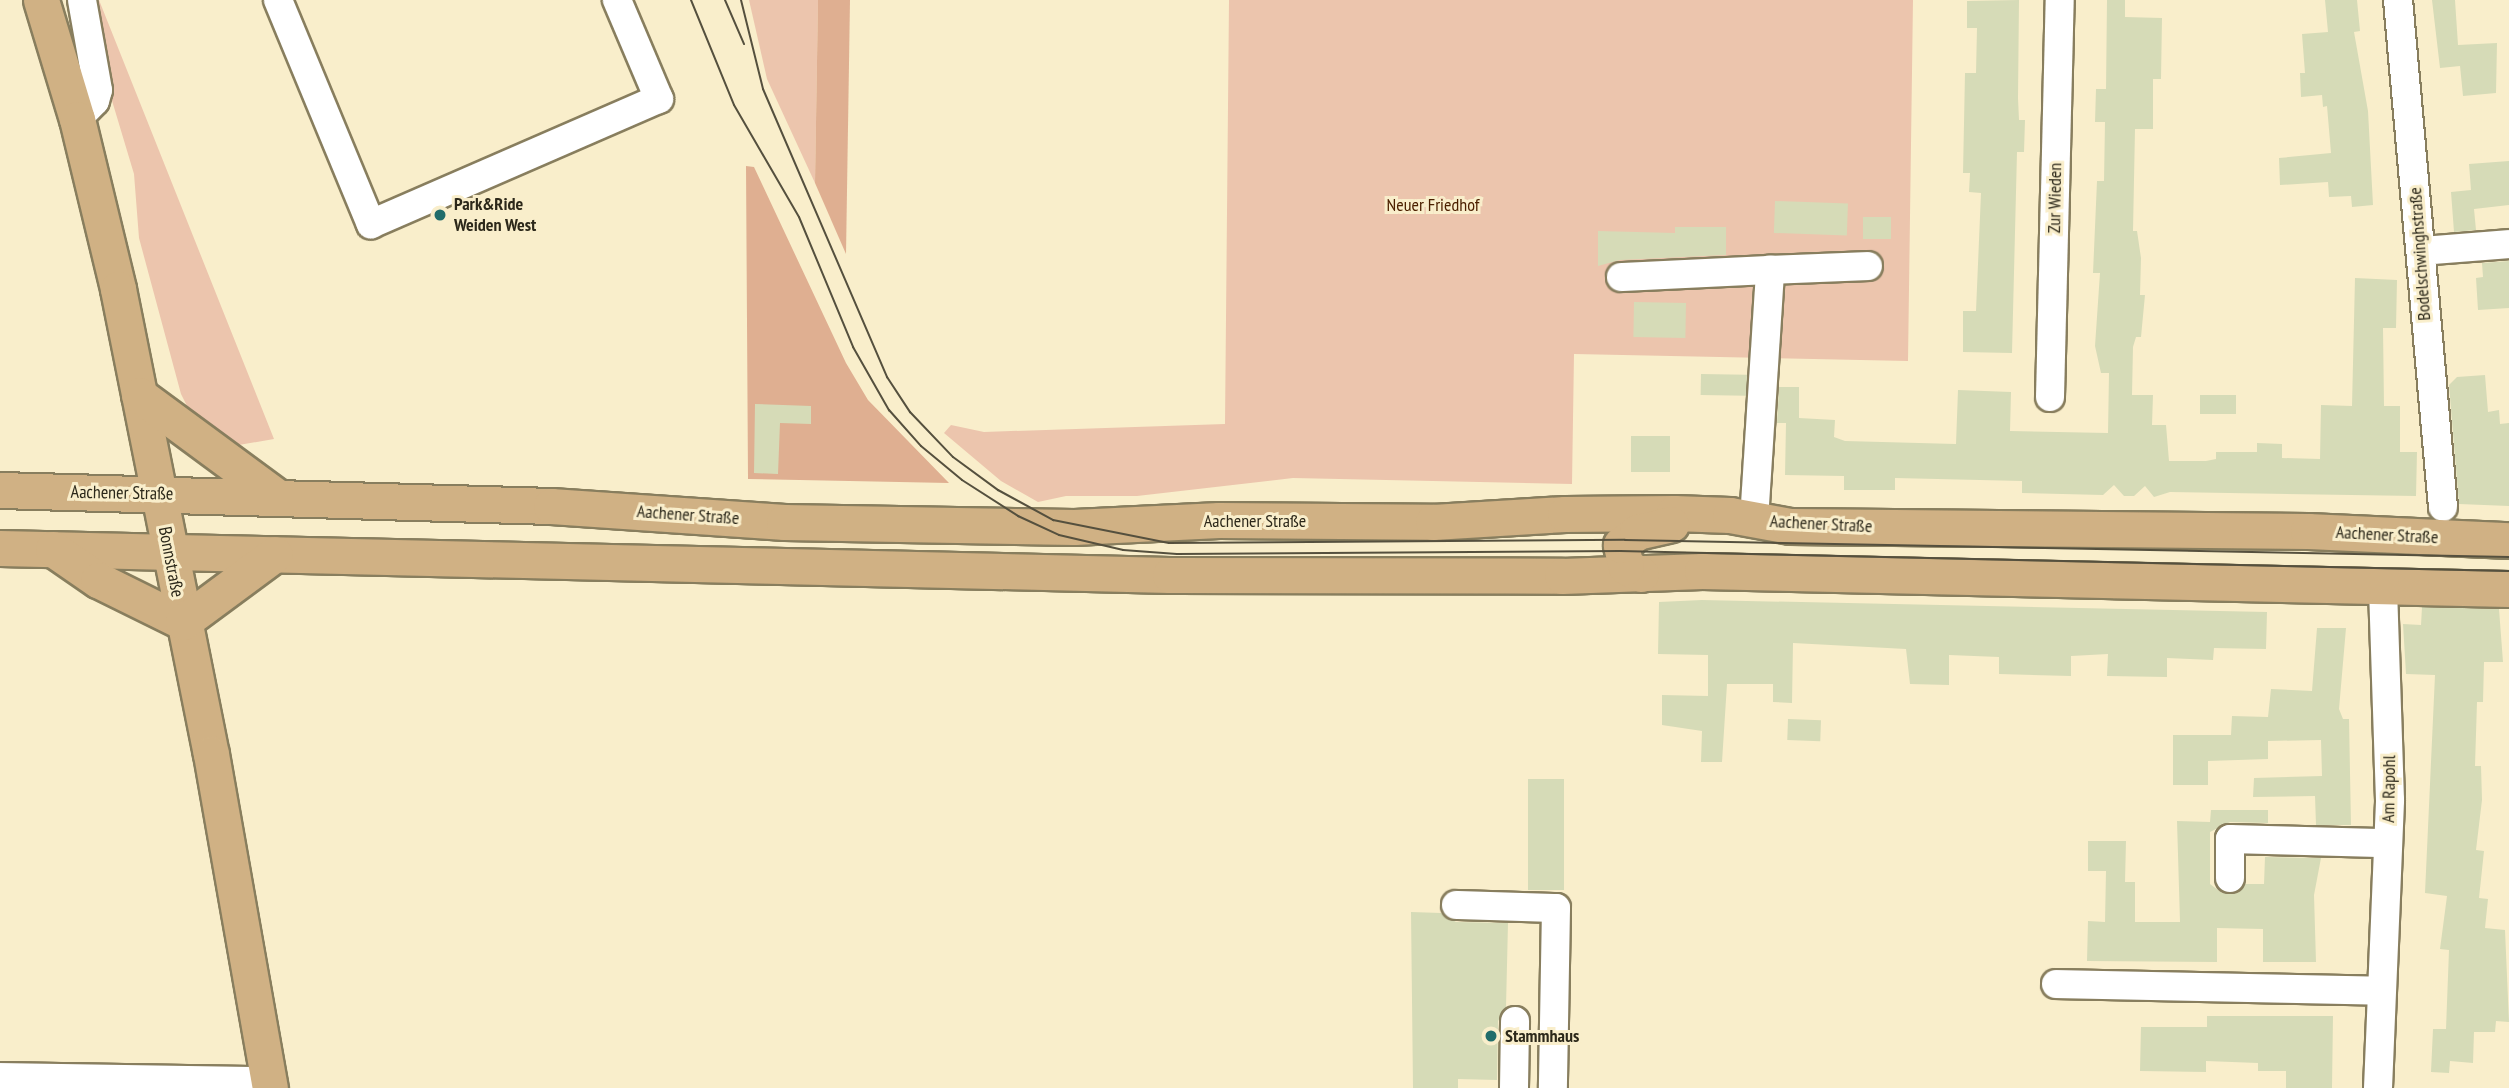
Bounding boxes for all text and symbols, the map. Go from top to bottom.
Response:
street label: Zur Wieden [2044,162,2066,234]
street label: Bodelschwinghstraße [2405,187,2435,321]
place label: Park&Ride Weiden West [454,194,537,236]
park label: Neuer Friedhof [1387,194,1479,216]
marker: Park&Ride Weiden West [432,207,448,223]
street label: Aachener Straße [71,481,173,505]
street label: Aachener Straße [636,501,740,529]
street label: Aachener Straße [1204,510,1306,532]
street label: Aachener Straße [1769,511,1873,537]
street label: Aachener Straße [2335,522,2439,548]
street label: Bonnstraße [154,525,188,599]
street label: Am Rapohl [2378,755,2400,823]
place label: Stammhaus [1505,1025,1579,1047]
marker: Stammhaus [1483,1028,1499,1044]

